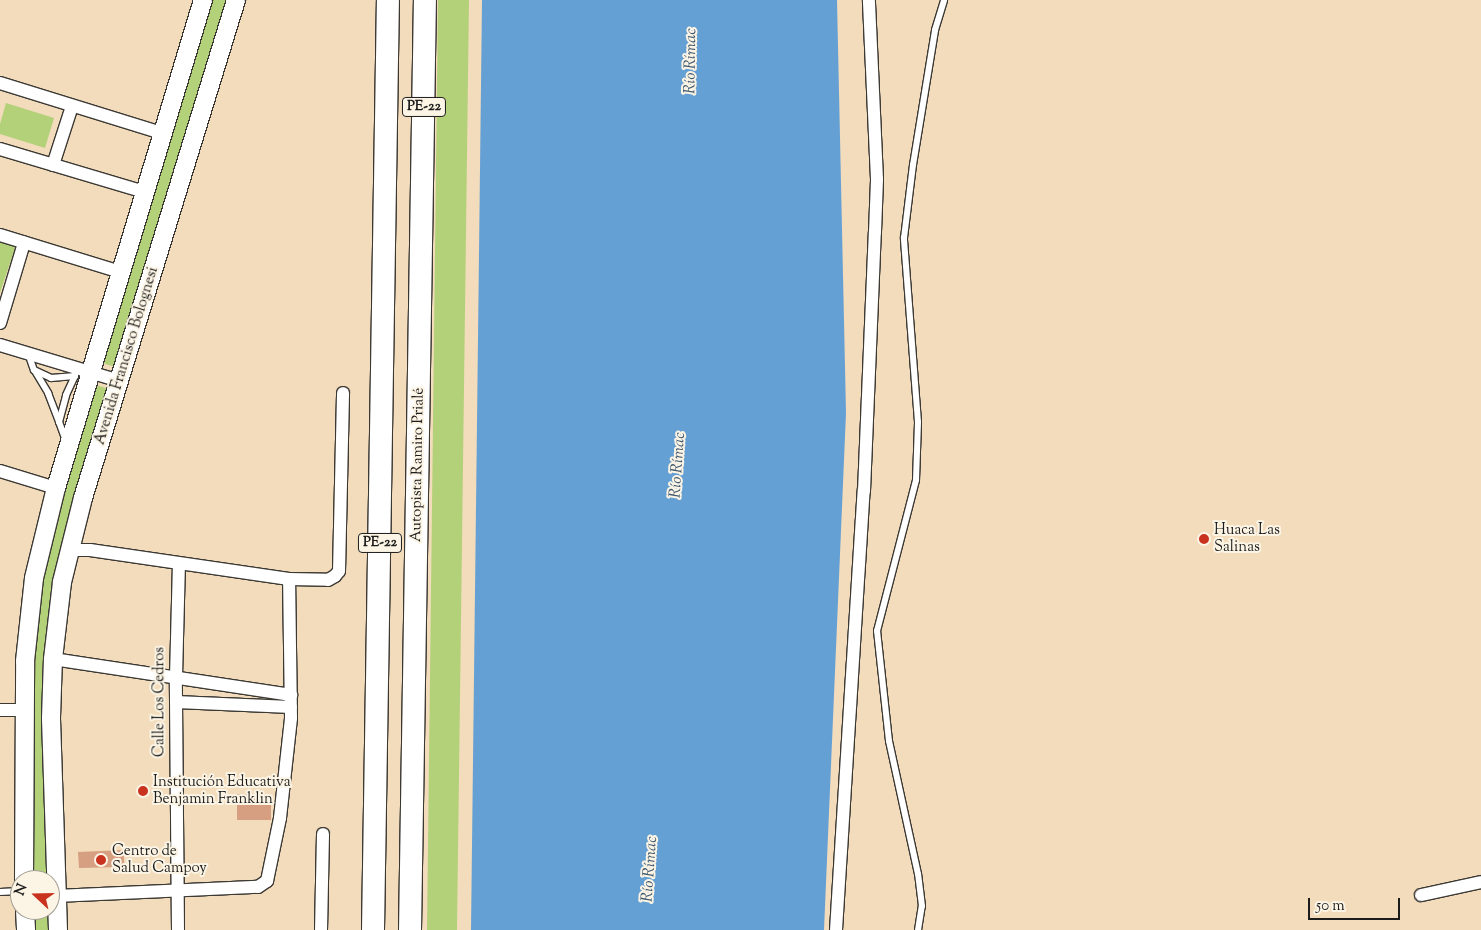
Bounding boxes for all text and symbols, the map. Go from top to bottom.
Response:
water label: Río Rímac [682,28,702,94]
road number: PE-22 [402,95,446,118]
street label: Avenida Francisco Bolognesi [91,265,163,447]
street label: Autopista Ramiro Prialé [408,388,428,542]
water label: Río Rímac [667,431,691,499]
place label: Huaca Las Salinas [1214,521,1280,556]
road number: PE-22 [358,532,402,554]
marker: Huaca Las Salinas [1198,533,1210,545]
street label: Calle Los Cedros [151,647,169,757]
place label: Institución Educativa Benjamin Franklin [153,773,291,808]
marker: Institución Educativa Benjamin Franklin [137,785,149,797]
water label: Río Rímac [639,835,663,903]
place label: Centro de Salud Campoy [112,842,207,877]
marker: Centro de Salud Campoy [94,853,108,867]
north arrow [10,870,60,920]
text: N [11,881,33,899]
scale bar [1311,888,1404,920]
text: 50 m [1316,896,1345,917]

